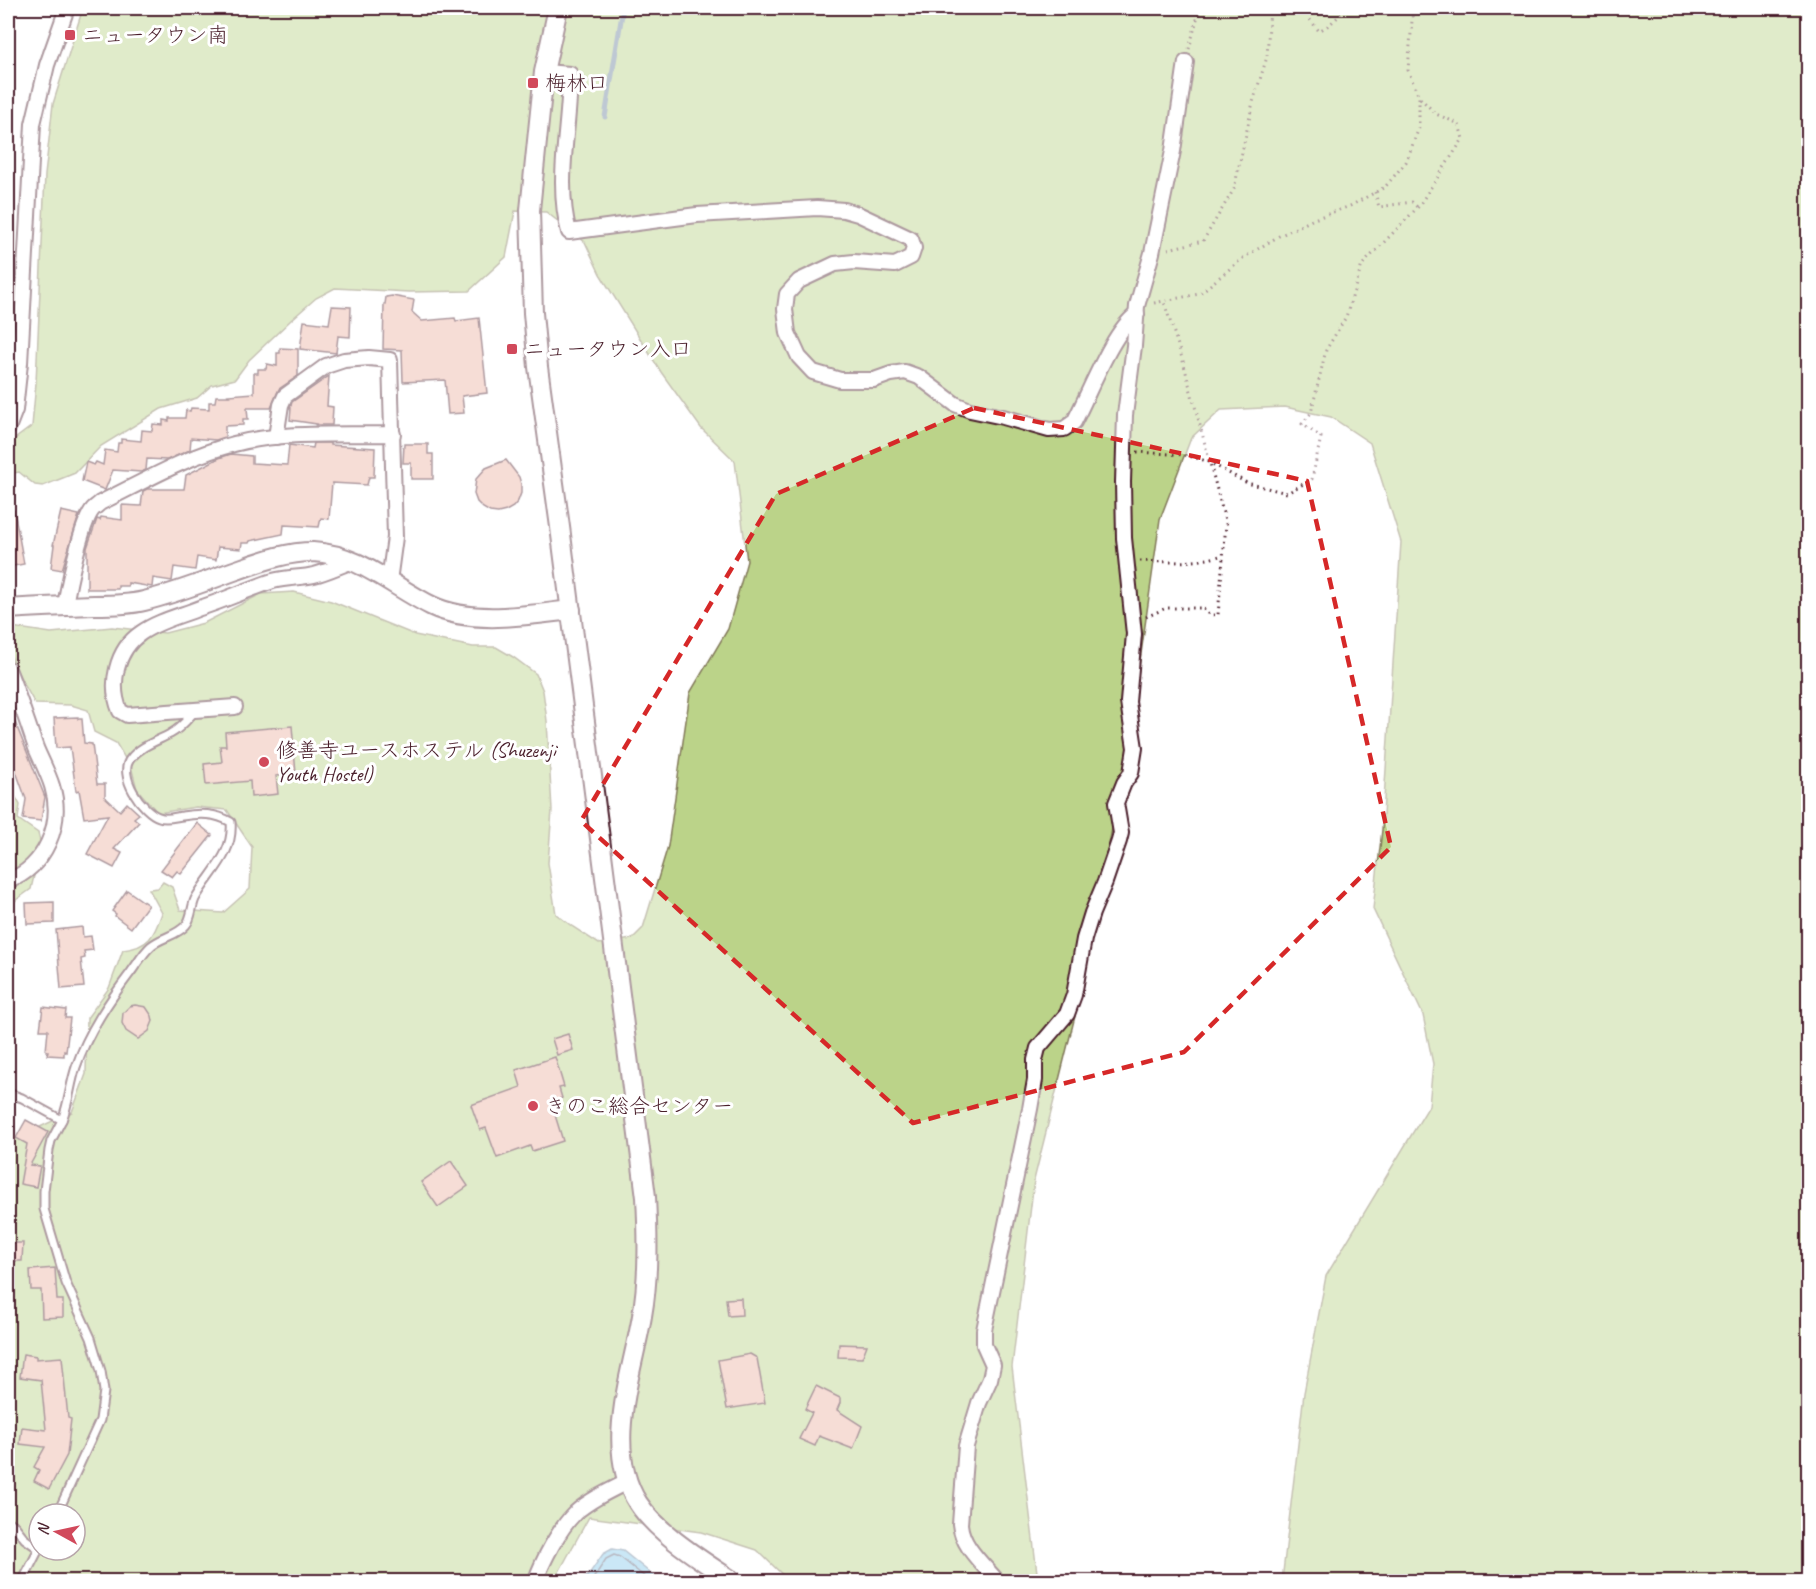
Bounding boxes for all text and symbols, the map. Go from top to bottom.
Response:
place label: ニュータウン南 [82,22,229,48]
marker: ニュータウン南 [63,28,77,42]
place label: 梅林口 [545,70,608,96]
marker: 梅林口 [526,76,540,90]
place label: ニュータウン入口 [524,336,692,362]
marker: ニュータウン入口 [505,342,519,356]
place label: 修善寺ユースホステル (Shuzenji Youth Hostel) [276,737,559,787]
marker: 修善寺ユースホステル (Shuzenji Youth Hostel) [257,755,271,769]
place label: きのこ総合センター [545,1093,733,1119]
marker: きのこ総合センター [526,1099,540,1113]
north arrow [27,1502,87,1562]
text: N [33,1521,54,1536]

